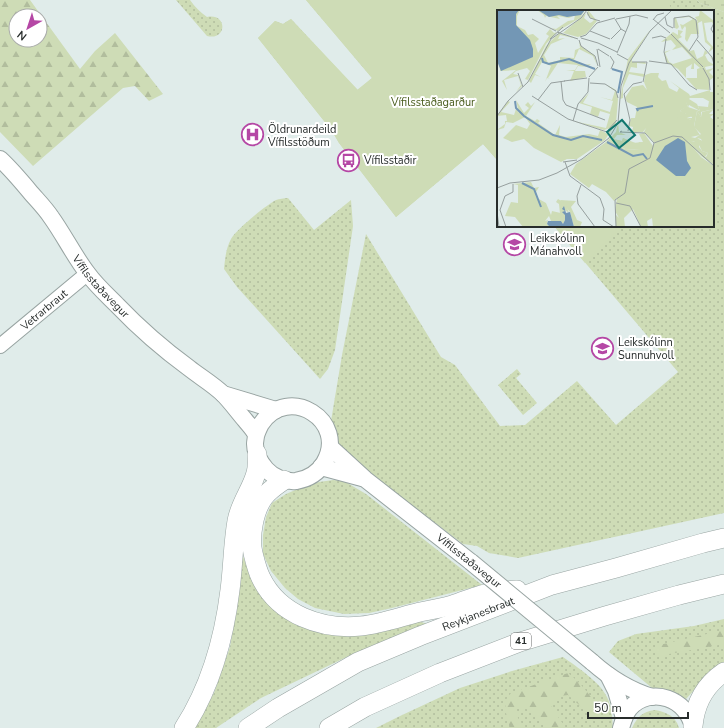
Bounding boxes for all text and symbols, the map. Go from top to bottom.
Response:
north arrow [8,8,48,48]
inset map [497,10,714,227]
text: N [14,27,30,44]
park label: Vífilsstaðagarður [390,95,475,110]
hospital icon: Öldrunardeild Vífilsstöðum [239,122,265,148]
place label: Öldrunardeild Vífilsstöðum [267,122,337,150]
bus stop icon: Vífilsstaðir [335,147,361,173]
place label: Vífilsstaðir [363,153,416,168]
school or university icon: Leikskólinn Mánahvoll [502,231,528,257]
place label: Leikskólinn Mánahvoll [530,231,585,259]
street label: Vífilsstaðavegur [69,251,133,321]
street label: Vetrarbraut [17,286,71,334]
school or university icon: Leikskólinn Sunnuhvoll [590,335,616,361]
place label: Leikskólinn Sunnuhvoll [618,335,675,363]
street label: Vífilsstaðavegur [433,529,505,592]
street label: Reykjanesbraut [440,593,517,634]
road number: 41 [511,633,531,649]
scale bar [588,694,688,720]
text: 50 m [594,700,622,716]

